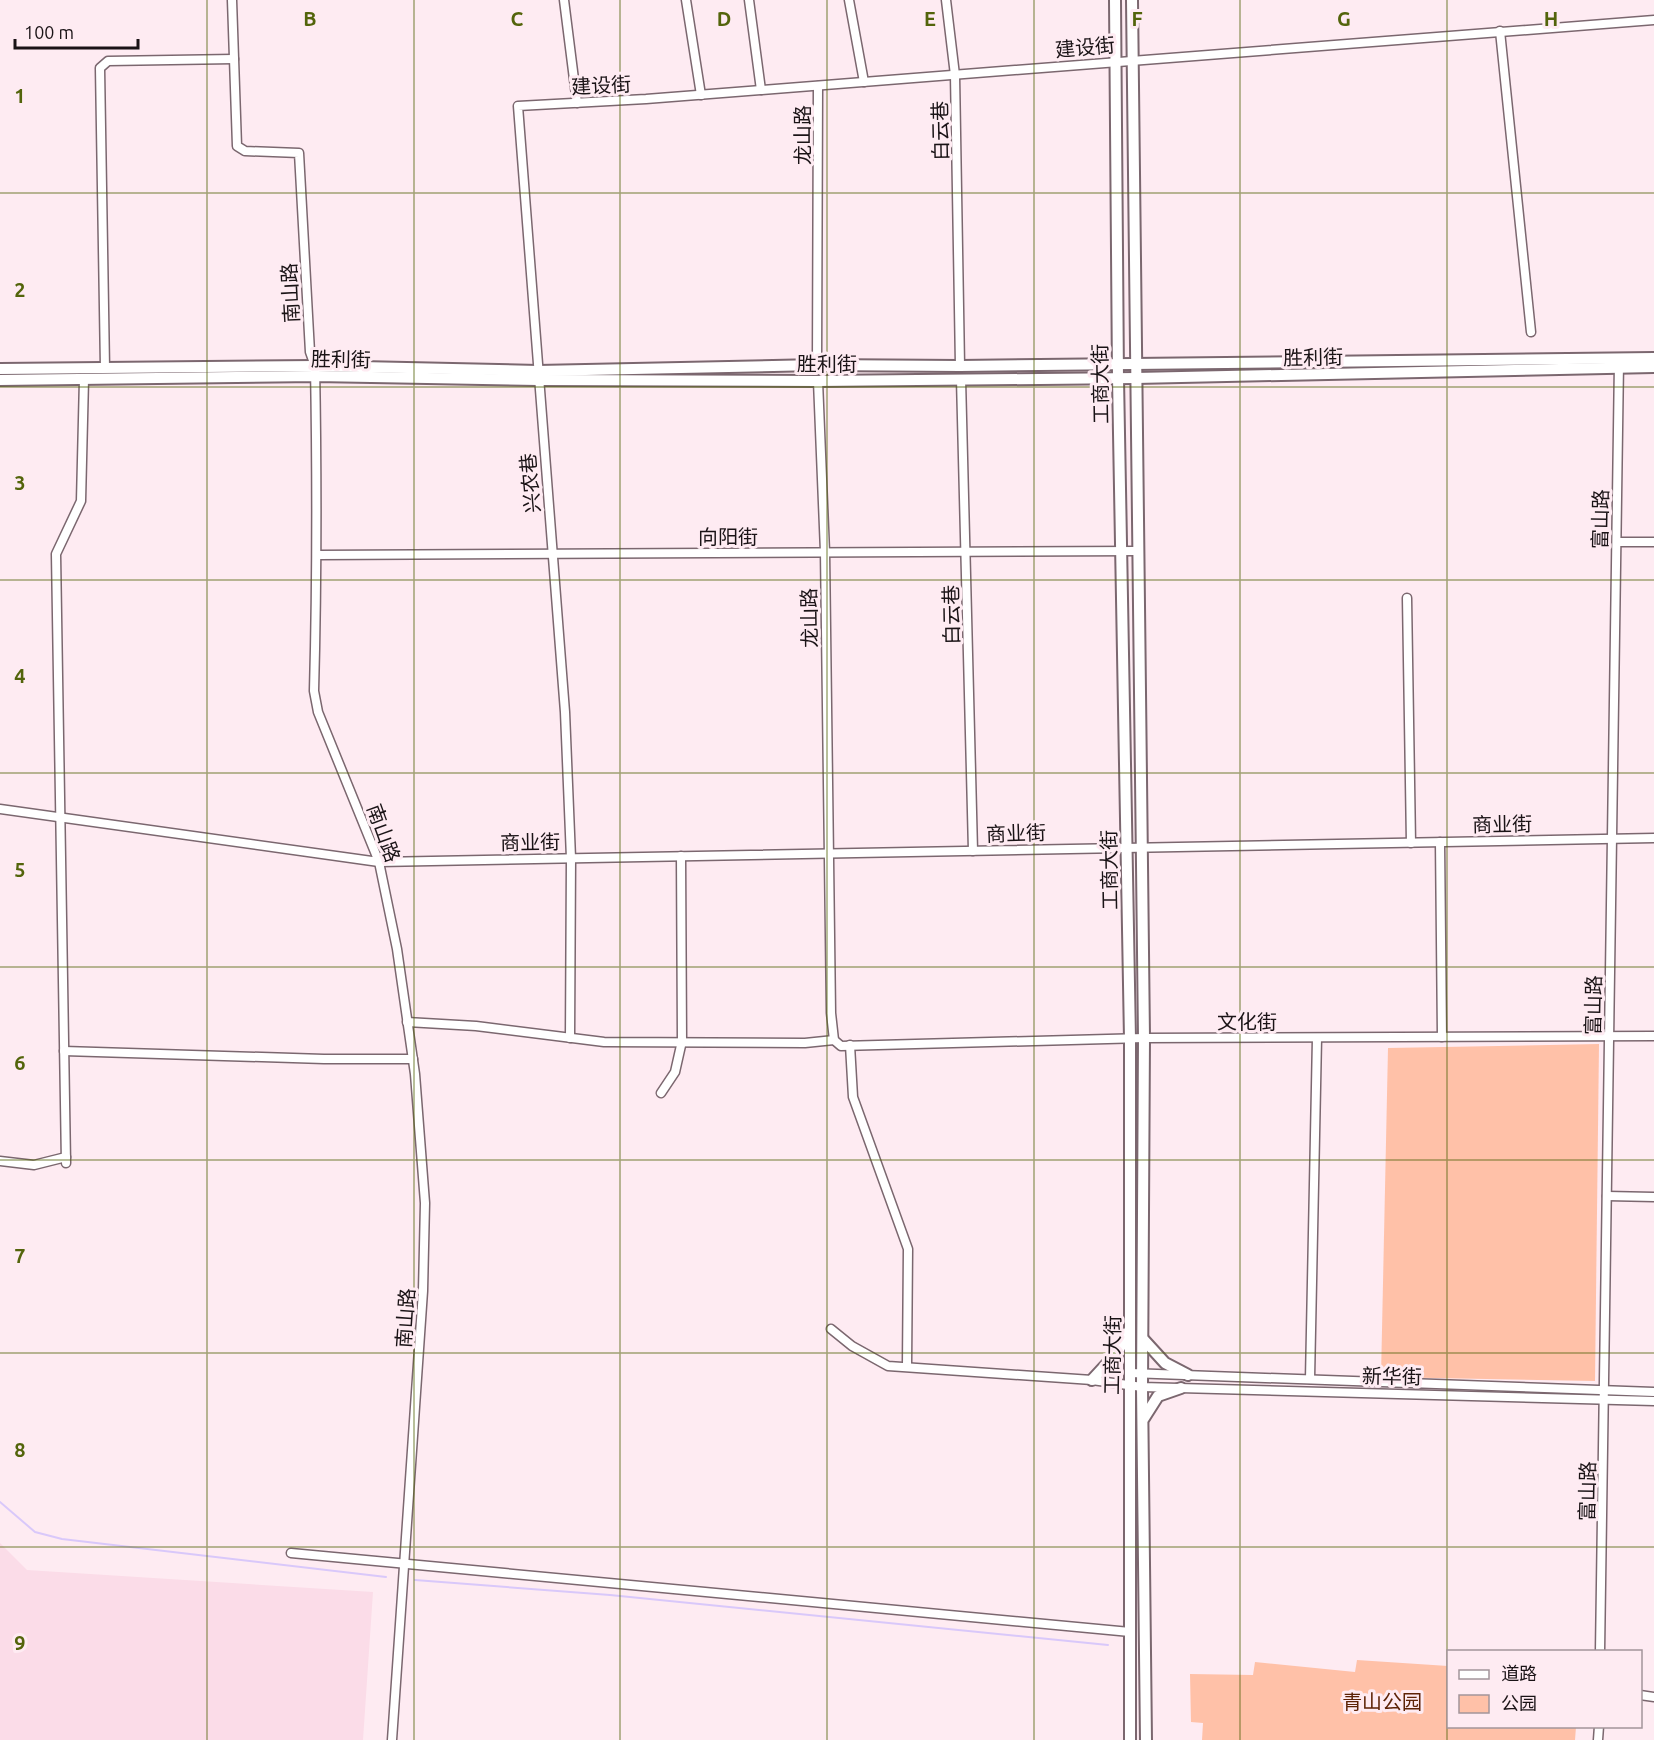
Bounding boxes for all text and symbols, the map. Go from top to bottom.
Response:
text: B [303,7,317,30]
text: C [511,7,524,30]
text: D [717,7,731,30]
text: E [924,7,936,30]
text: F [1131,7,1143,30]
text: G [1337,7,1351,30]
text: H [1544,7,1558,30]
scale bar [15,12,138,50]
text: 100 m [24,22,74,42]
street label: 建设街 [1054,33,1116,61]
street label: 建设街 [570,72,632,98]
text: 1 [14,84,26,107]
street label: 白云巷 [928,101,952,161]
street label: 龙山路 [791,105,814,165]
street label: 南山路 [277,262,303,324]
text: 2 [14,278,26,301]
street label: 工商大街 [1088,344,1112,424]
street label: 胜利街 [1283,345,1343,369]
street label: 胜利街 [311,347,371,371]
street label: 胜利街 [797,352,857,375]
street label: 兴农巷 [516,452,544,514]
text: 3 [14,471,26,494]
street label: 富山路 [1588,489,1612,549]
street label: 向阳街 [698,525,758,548]
street label: 白云巷 [939,585,963,645]
street label: 龙山路 [797,588,821,648]
text: 4 [14,664,26,687]
street label: 南山路 [363,801,405,865]
street label: 商业街 [1472,812,1532,836]
street label: 商业街 [986,820,1046,846]
street label: 商业街 [500,830,560,854]
street label: 工商大街 [1097,830,1121,910]
text: 5 [14,858,26,881]
street label: 富山路 [1581,975,1605,1035]
street label: 文化街 [1217,1010,1277,1033]
text: 6 [14,1051,26,1074]
text: 7 [14,1244,26,1267]
street label: 南山路 [391,1287,419,1349]
street label: 工商大街 [1100,1315,1124,1395]
street label: 新华街 [1362,1364,1422,1388]
text: 8 [14,1438,26,1461]
street label: 富山路 [1575,1461,1599,1521]
text: 9 [14,1631,26,1654]
legend [1447,1650,1642,1728]
text: 道路 [1501,1663,1537,1683]
park label: 青山公园 [1342,1690,1422,1713]
text: 公园 [1501,1693,1537,1713]

